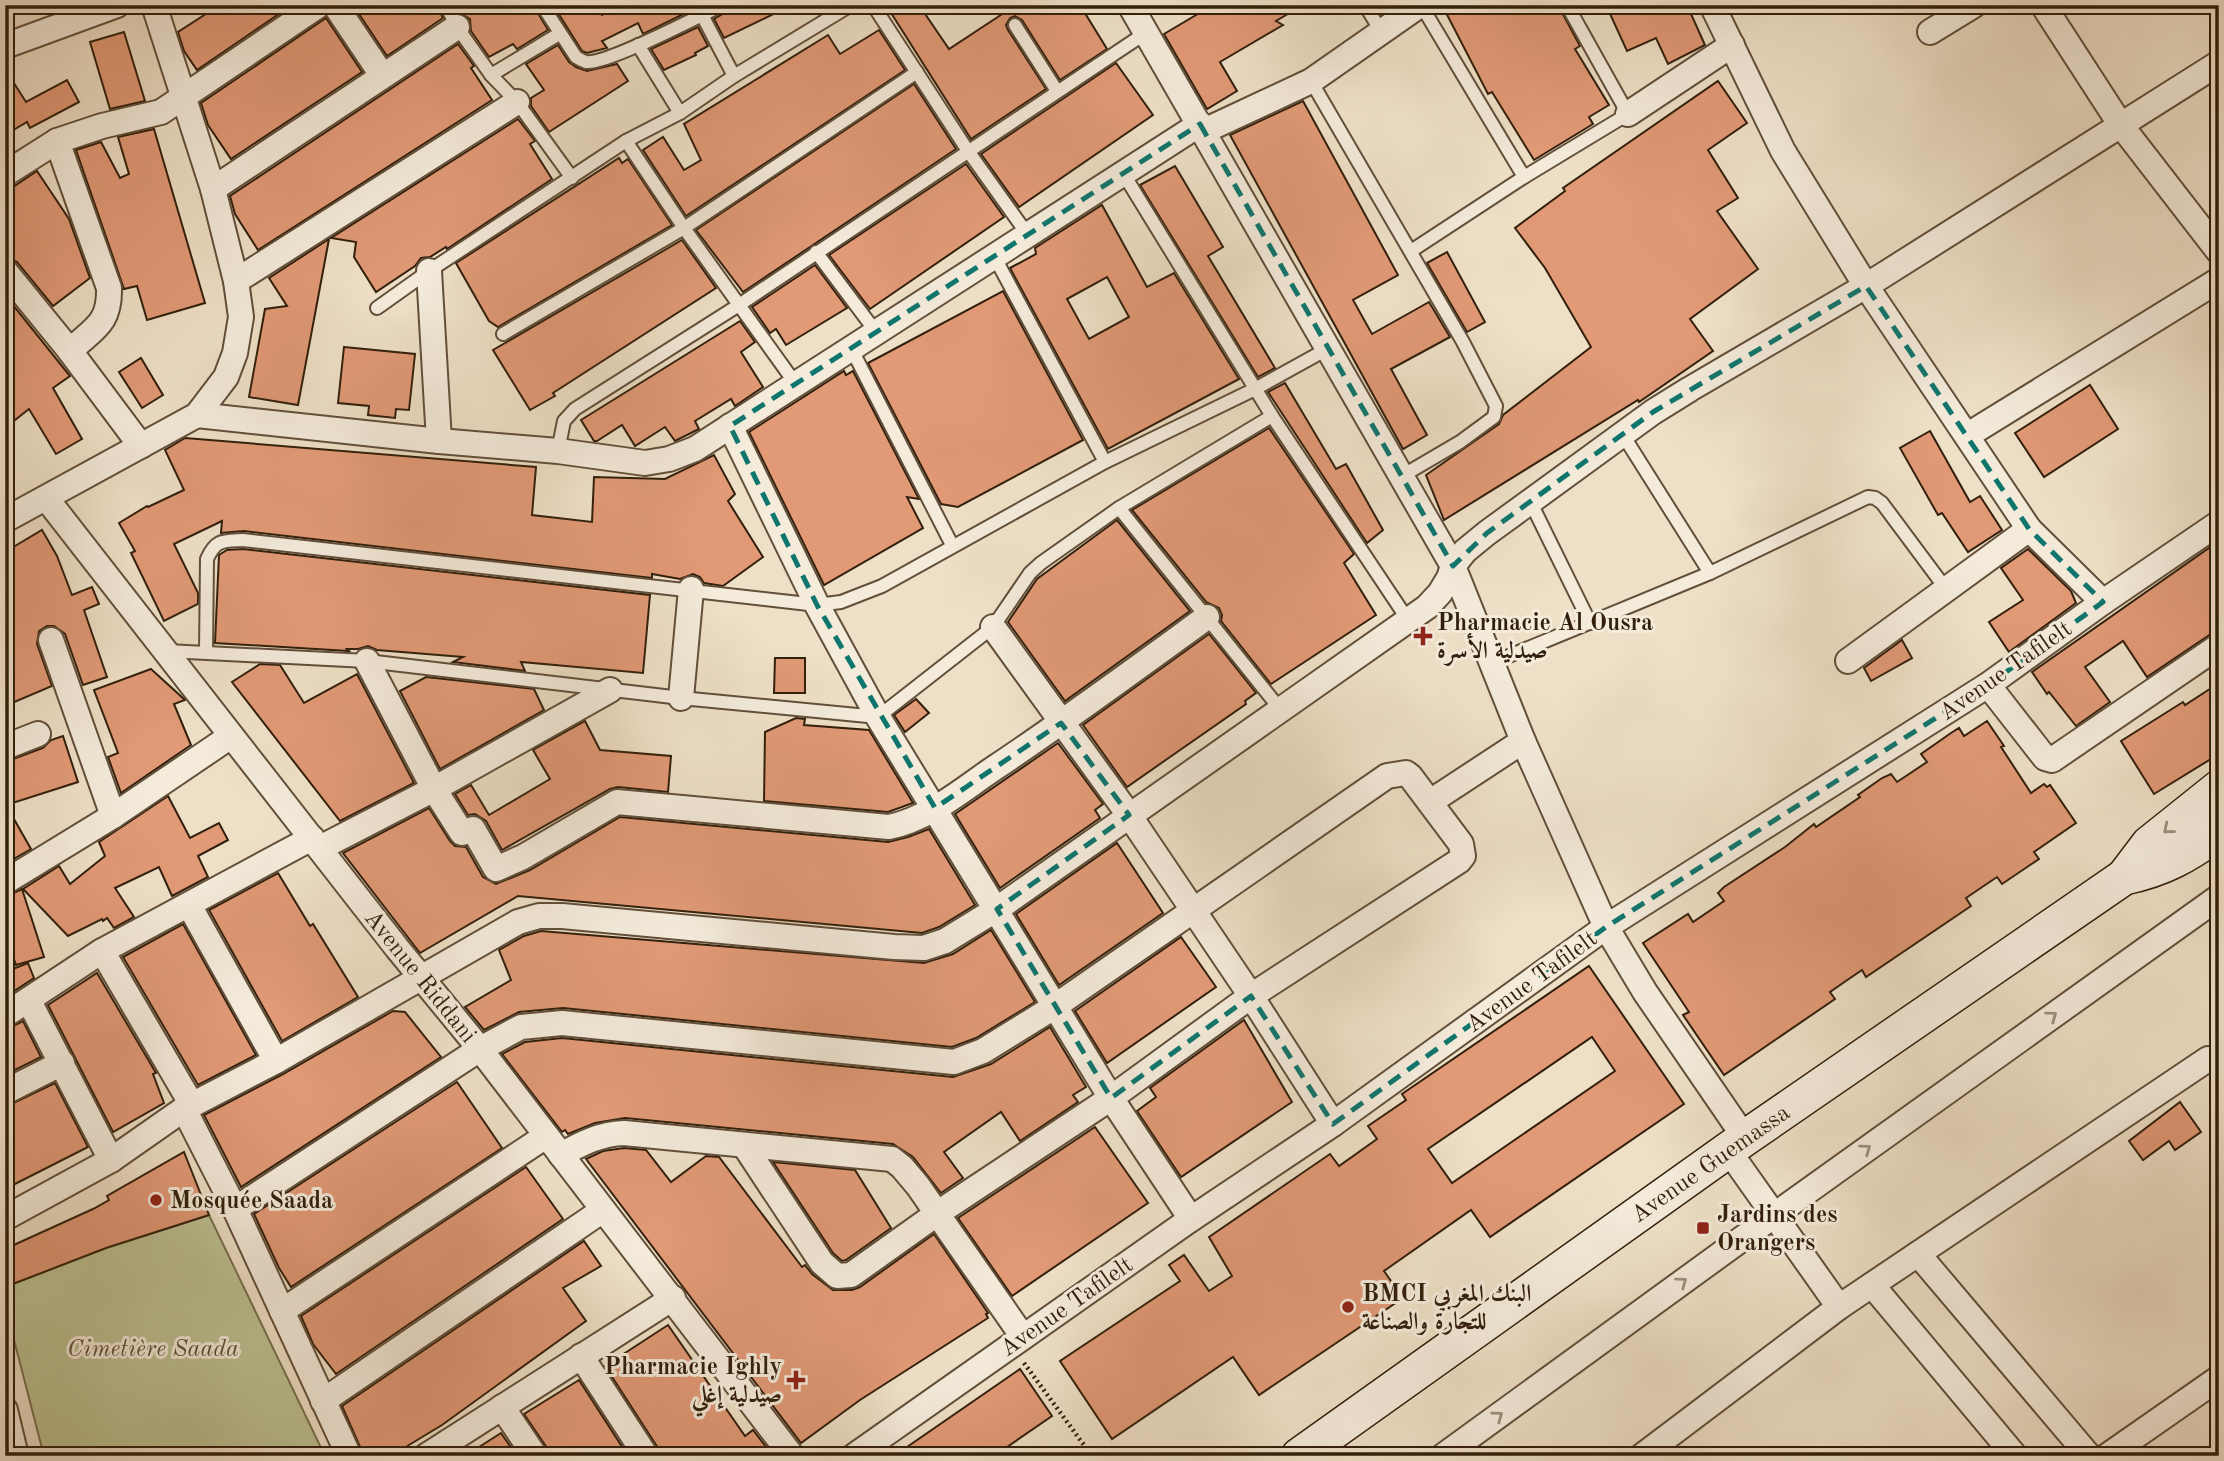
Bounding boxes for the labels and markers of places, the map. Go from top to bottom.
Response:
place label: Pharmacie Al Ousra صيدلية الأسرة [1437,612,1653,666]
marker: Pharmacie Al Ousra صيدلية الأسرة [1415,628,1431,644]
place label: Mosquée Saada [170,1190,333,1214]
marker: Mosquée Saada [148,1192,164,1208]
place label: Jardins des Orangers [1717,1204,1838,1256]
marker: Jardins des Orangers [1695,1220,1711,1236]
place label: BMCI البنك المغربي للتجارة والصناعة [1362,1282,1531,1336]
marker: BMCI البنك المغربي للتجارة والصناعة [1340,1299,1356,1315]
place label: Pharmacie Ighly صيدلية إغلي [604,1356,782,1417]
marker: Pharmacie Ighly صيدلية إغلي [788,1372,804,1388]

